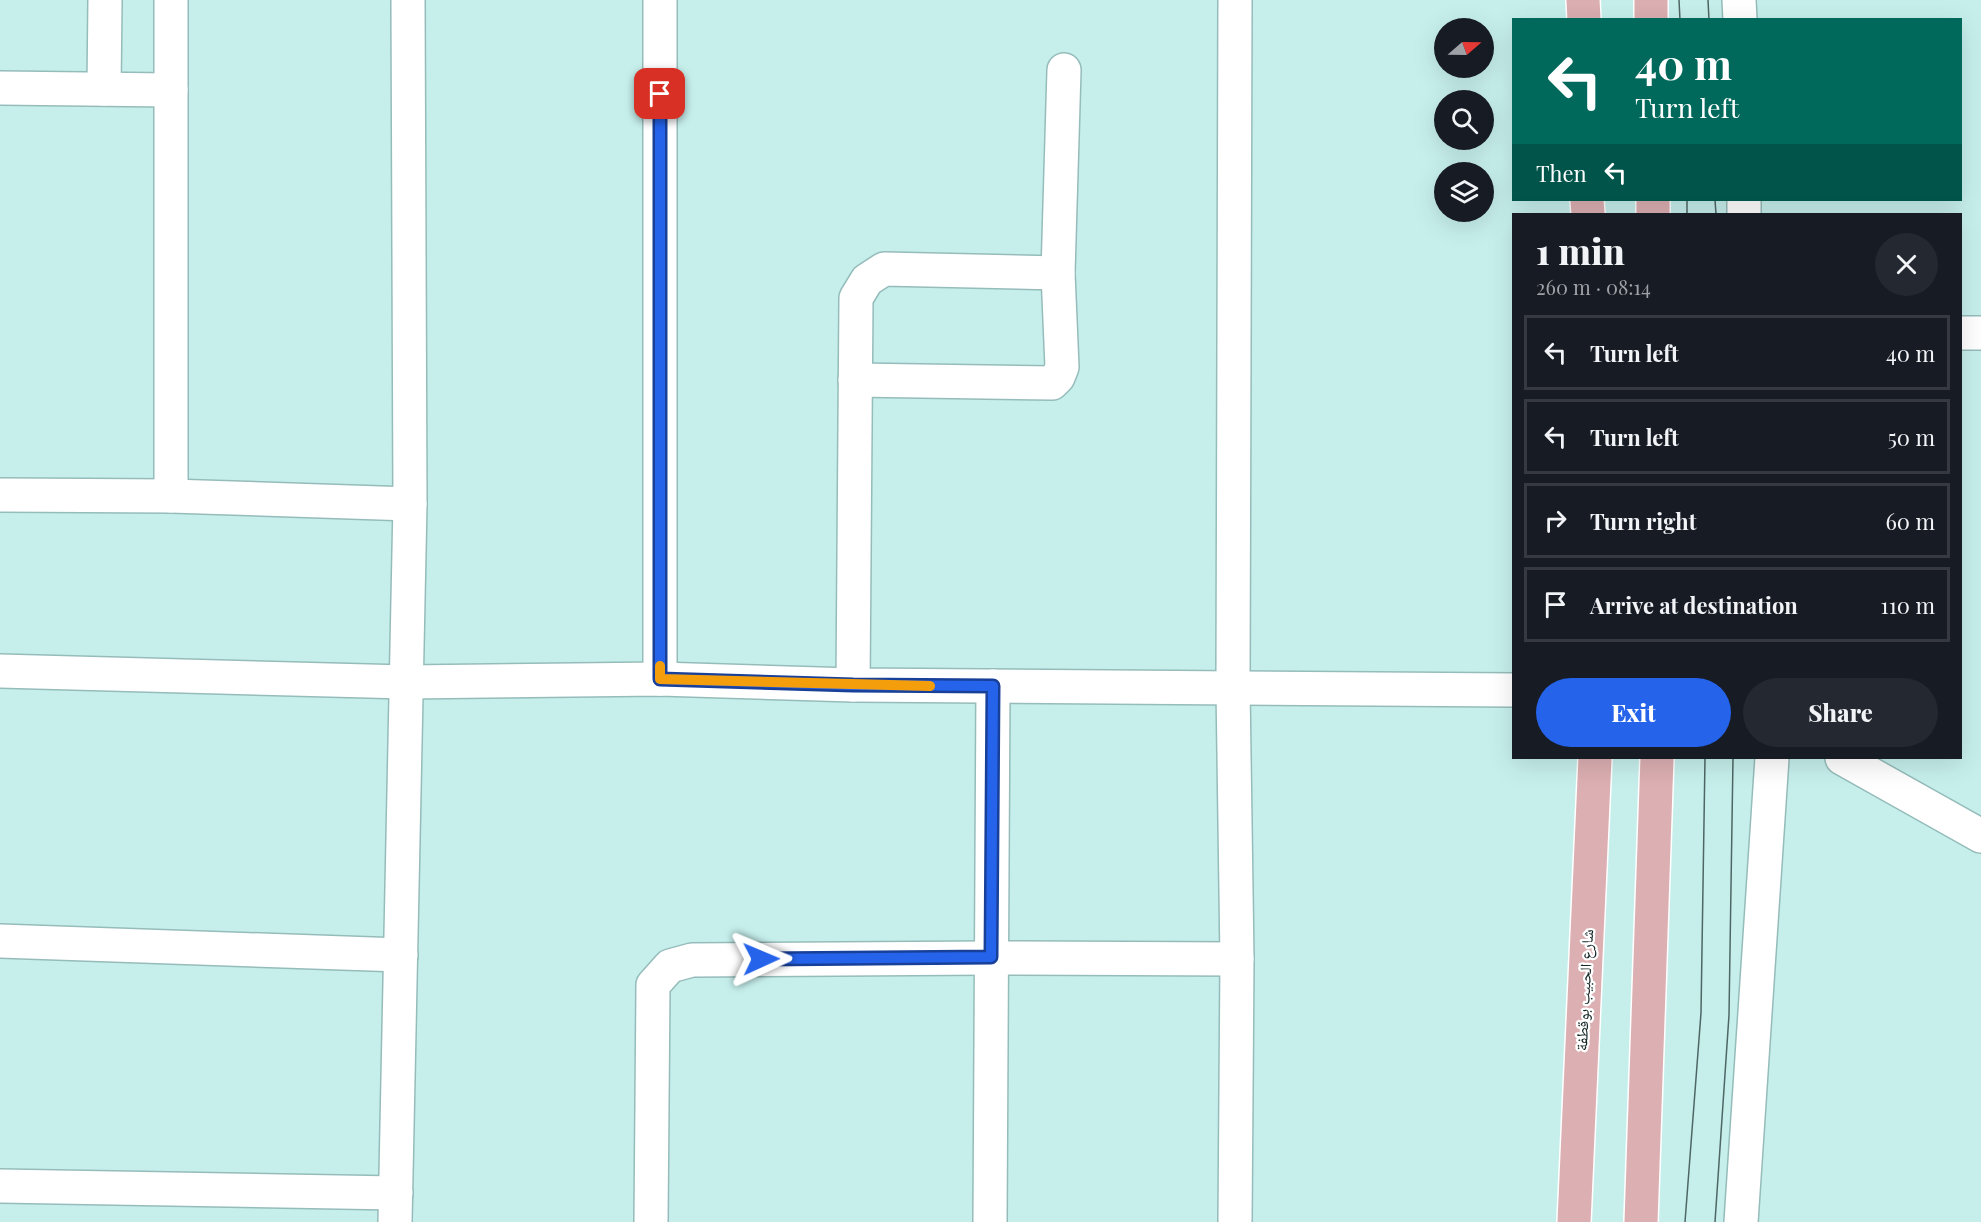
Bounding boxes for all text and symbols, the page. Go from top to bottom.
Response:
north arrow [1434,18,1494,78]
map controls [1434,18,1494,222]
text: 40 m [1635,35,1732,91]
icon: left [1536,42,1614,120]
pin [634,68,685,119]
icon: arrive [643,77,676,110]
text: Turn left [1635,89,1739,125]
button: search [1434,90,1494,150]
icon: left [1599,156,1632,189]
text: Then [1536,158,1587,188]
button: layers [1434,162,1494,222]
text: 1 min [1536,226,1625,274]
button: close [1875,233,1938,296]
text: 260 m · 08:14 [1536,273,1651,300]
icon: left [1539,336,1572,369]
text: Turn left [1590,338,1679,368]
text: 40 m [1886,338,1935,368]
icon: left [1539,420,1572,453]
text: Turn left [1590,422,1679,452]
text: 50 m [1888,422,1935,452]
icon: right [1539,504,1572,537]
text: Turn right [1590,506,1696,536]
text: 60 m [1885,506,1935,536]
icon: arrive [1539,588,1572,621]
text: Arrive at destination [1590,590,1798,620]
text: 110 m [1881,590,1935,620]
button: Exit [1536,678,1731,747]
button: Share [1743,678,1938,747]
position arrow [729,927,793,991]
street label: شارع الحبيب بوقطفة [1570,929,1598,1051]

